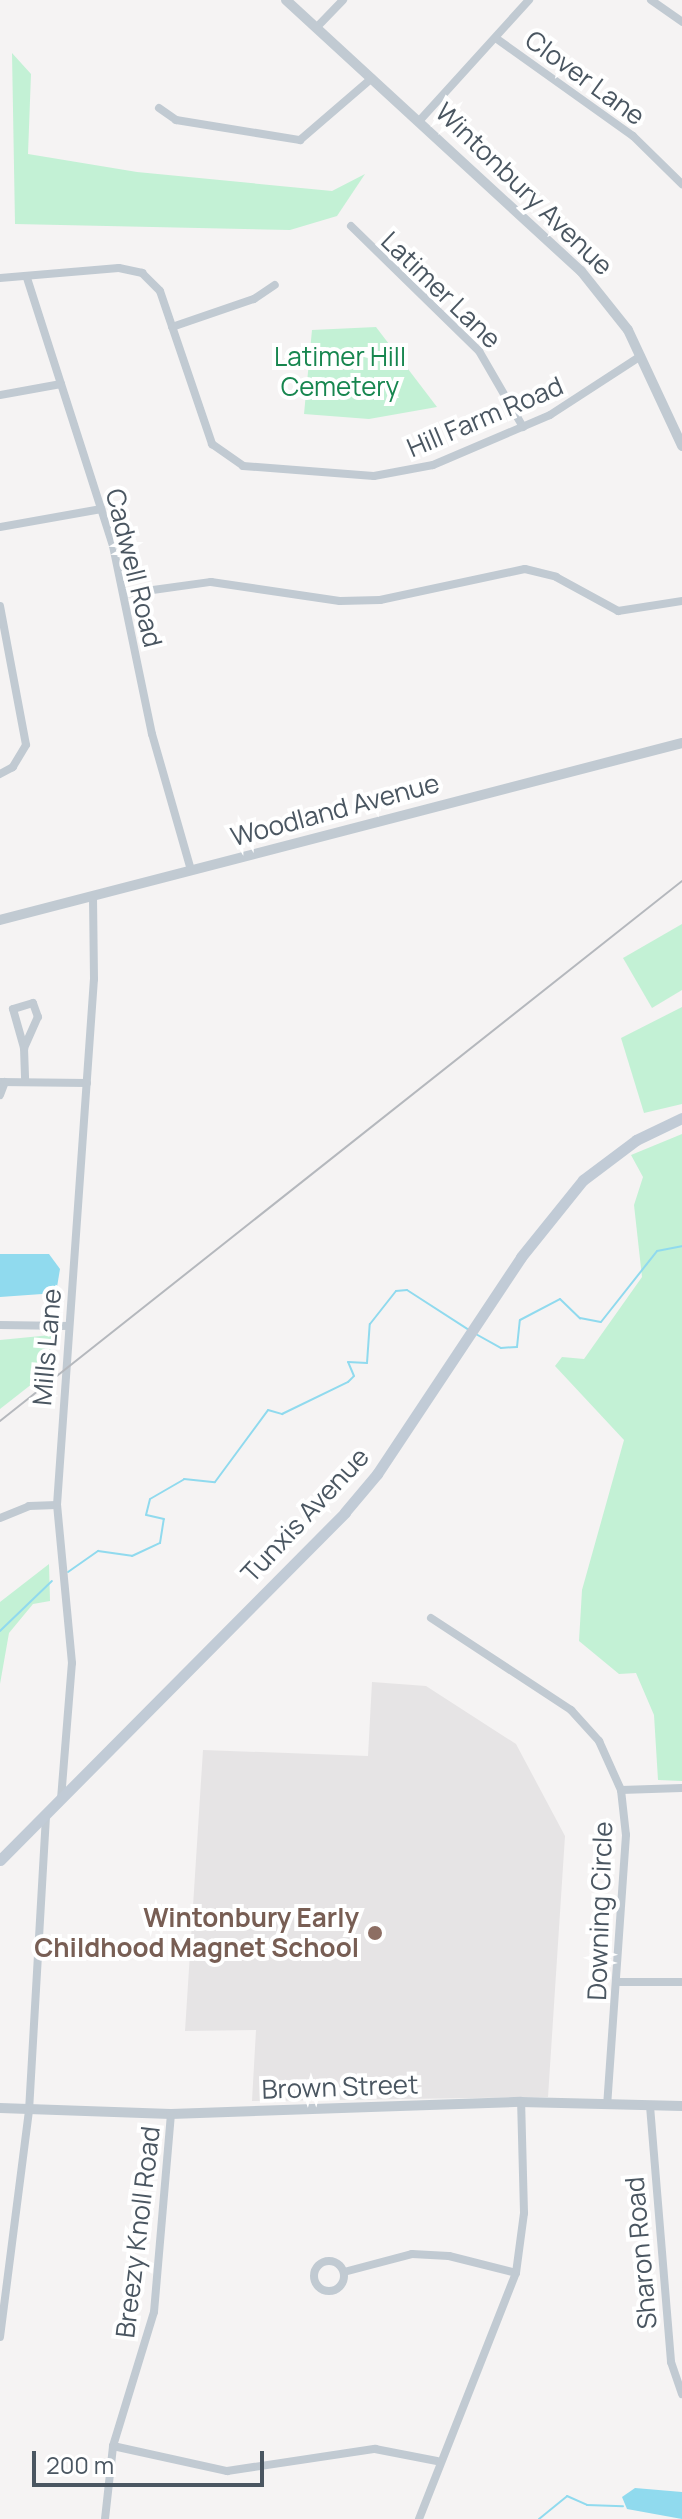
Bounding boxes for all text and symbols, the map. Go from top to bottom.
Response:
street label: Clover Lane [519,24,651,132]
street label: Wintonbury Avenue [429,97,619,281]
street label: Latimer Lane [375,225,507,355]
park label: Latimer Hill Cemetery [274,341,406,402]
street label: Hill Farm Road [402,370,568,464]
street label: Cadwell Road [99,486,169,650]
street label: Woodland Avenue [227,767,443,853]
street label: Mills Lane [26,1287,68,1407]
street label: Tunxis Avenue [235,1441,375,1589]
street label: Downing Circle [581,1821,619,2001]
place label: Wintonbury Early Childhood Magnet School [34,1902,359,1964]
marker: Wintonbury Early Childhood Magnet School [366,1924,384,1942]
street label: Brown Street [261,2069,419,2105]
street label: Breezy Knoll Road [110,2124,166,2340]
street label: Sharon Road [619,2176,663,2330]
scale bar [36,2435,268,2485]
text: 200 m [46,2448,114,2481]

